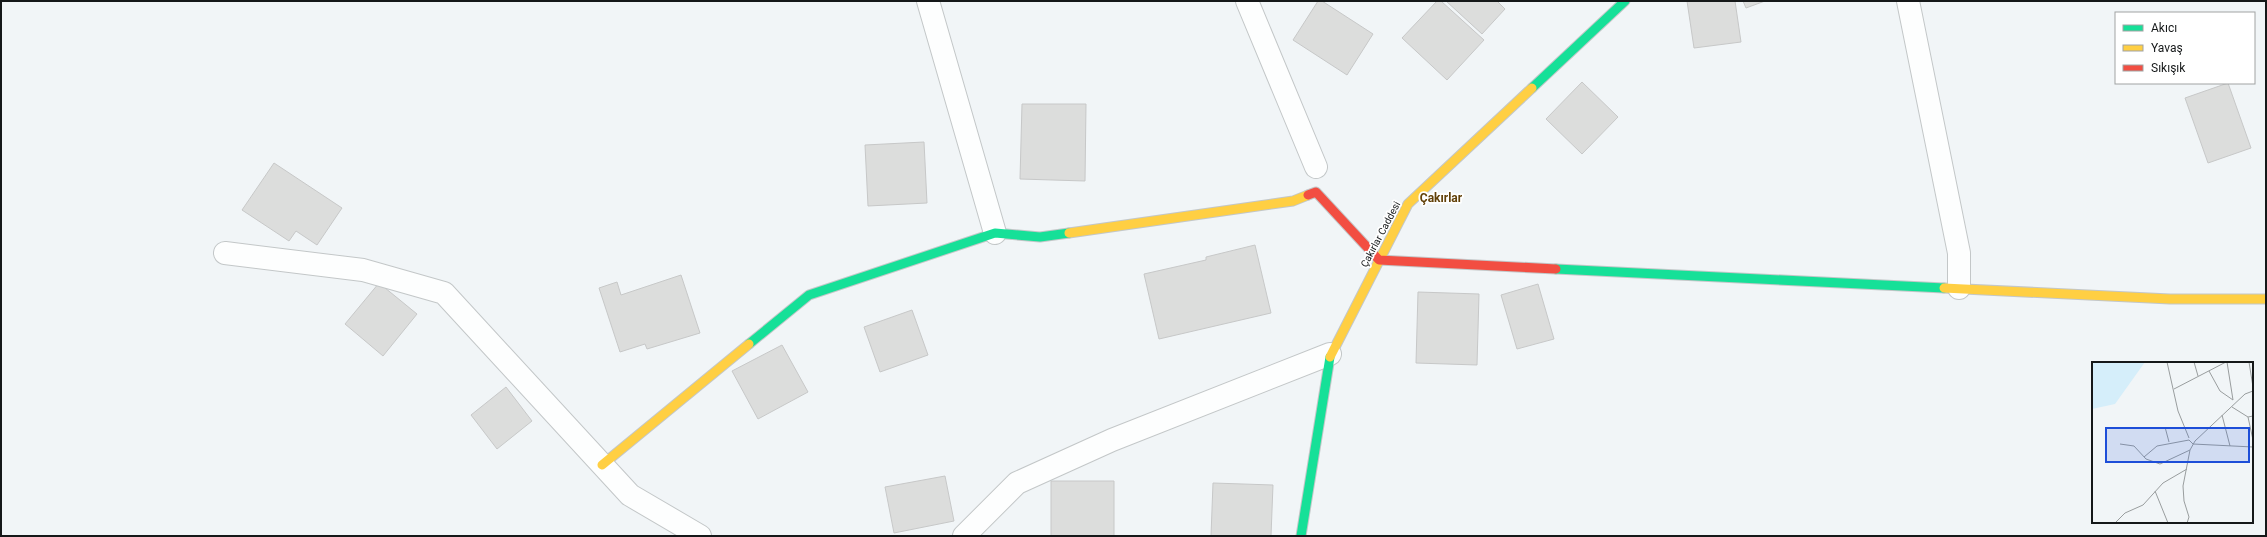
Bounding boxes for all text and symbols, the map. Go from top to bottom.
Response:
legend [2115,12,2255,84]
text: Akıcı [2151,21,2177,35]
text: Yavaş [2151,41,2183,55]
text: Sıkışık [2151,61,2186,75]
district label: Çakırlar [1420,191,1463,205]
street label: Çakırlar Caddesi [1359,200,1402,269]
inset map [2092,362,2253,523]

